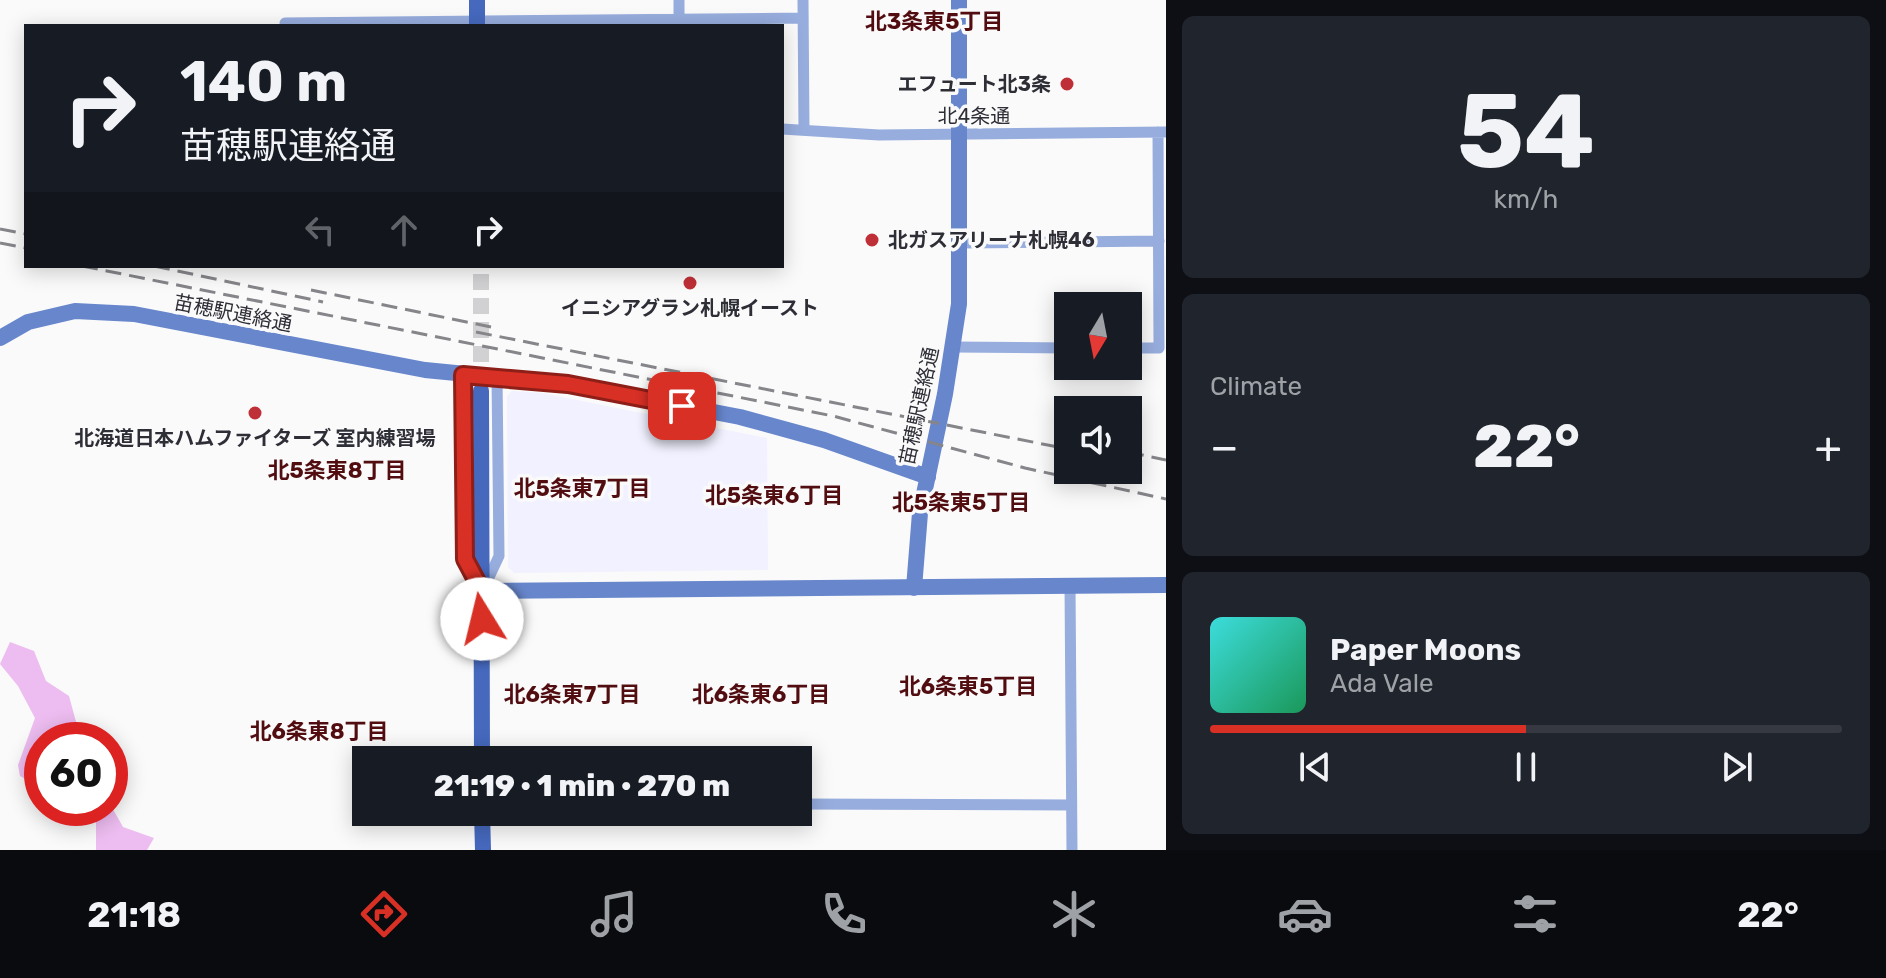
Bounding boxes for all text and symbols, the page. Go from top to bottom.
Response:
district label: 北3条東5丁目 [865,8,1003,35]
text: 140 m [180,49,347,115]
icon: right [48,56,152,160]
text: 54 [1457,70,1595,193]
place label: エフュート北3条 [898,72,1051,96]
marker: エフュート北3条 [1058,75,1076,93]
street label: 北4条通 [938,104,1010,128]
text: 苗穂駅連絡通 [180,124,396,167]
text: km/h [1494,184,1558,215]
icon: left [298,208,342,252]
icon: ahead [382,208,426,252]
icon: right [466,208,510,252]
place label: 北ガスアリーナ札幌46 [888,228,1095,252]
marker: 北ガスアリーナ札幌46 [863,231,881,249]
marker: イニシアグラン札幌イースト [681,274,699,292]
street label: 苗穂駅連絡通 [172,290,294,336]
north arrow [1054,292,1142,380]
map controls [1054,292,1142,484]
place label: イニシアグラン札幌イースト [561,296,819,320]
street label: 苗穂駅連絡通 [895,345,943,467]
text: Climate [1210,371,1302,402]
pin [648,372,716,440]
icon: arrive [660,384,704,428]
button: sound [1054,396,1142,484]
marker: 北海道日本ハムファイターズ 室内練習場 [246,404,264,422]
text: 22° [1473,411,1580,482]
text: − [1210,421,1239,473]
text: + [1815,421,1842,473]
place label: 北海道日本ハムファイターズ 室内練習場 [74,426,436,450]
district label: 北5条東8丁目 [267,457,407,484]
district label: 北5条東7丁目 [514,475,650,502]
district label: 北5条東6丁目 [705,482,843,509]
district label: 北5条東5丁目 [892,489,1030,516]
position arrow [440,577,524,661]
text: Paper Moons [1330,632,1521,668]
text: Ada Vale [1330,668,1434,699]
district label: 北6条東5丁目 [899,673,1037,700]
district label: 北6条東7丁目 [504,681,640,708]
district label: 北6条東6丁目 [692,681,830,708]
district label: 北6条東8丁目 [249,718,389,745]
speed limit sign: 60 [24,722,128,826]
icon: previous [1293,745,1337,789]
icon: pause [1504,745,1548,789]
icon: next [1715,745,1759,789]
text: 21:19 · 1 min · 270 m [434,768,730,804]
icon: directions [356,886,412,942]
icon: music [586,886,642,942]
icon: phone [816,886,872,942]
icon: climate [1046,886,1102,942]
icon: car [1277,886,1333,942]
icon: filters [1507,886,1563,942]
text: 21:18 [87,893,181,936]
text: 22° [1737,893,1799,936]

